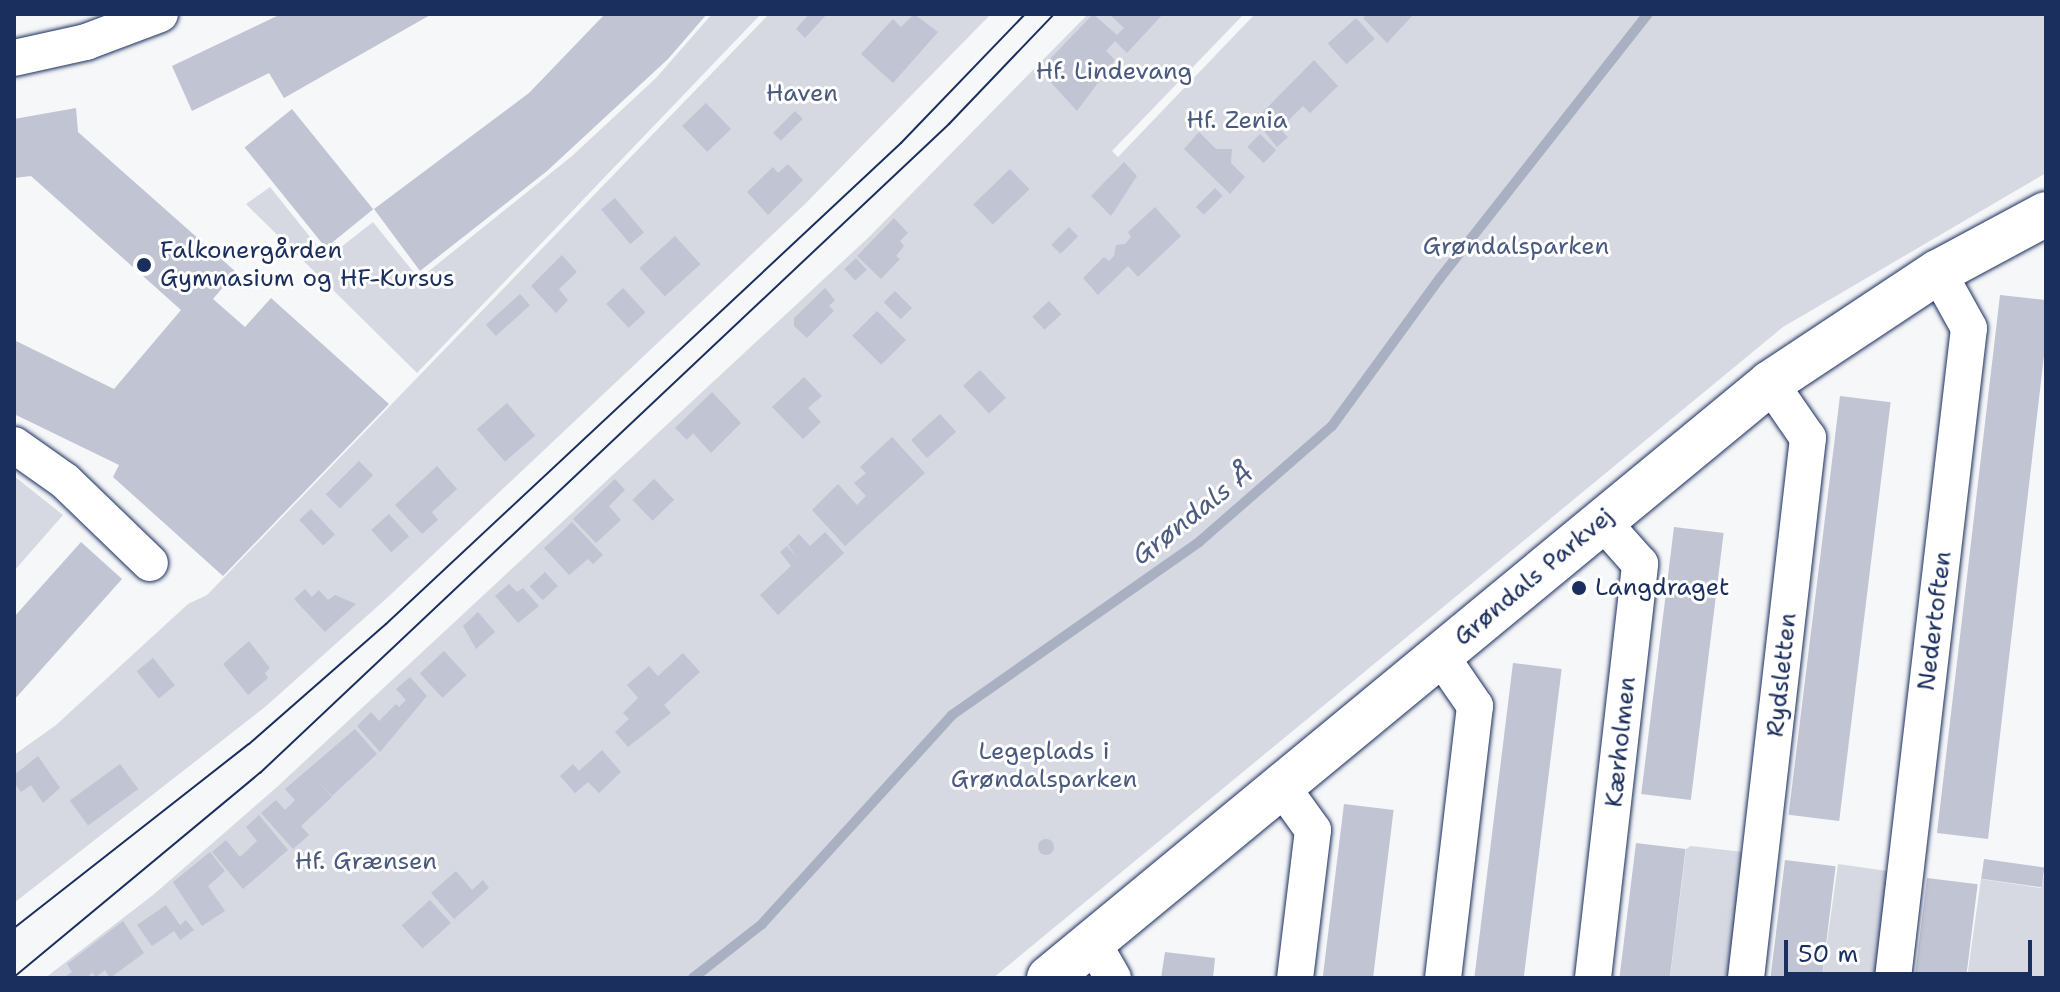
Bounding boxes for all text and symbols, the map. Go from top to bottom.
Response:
park label: Hf. Lindevang [1036,58,1192,86]
park label: Haven [766,80,838,108]
park label: Hf. Zenia [1186,107,1288,135]
park label: Grøndalsparken [1423,233,1609,261]
place label: Falkonergården Gymnasium og HF-Kursus [160,237,455,293]
marker: Falkonergården Gymnasium og HF-Kursus [135,256,153,274]
water label: Grøndals Å [1125,457,1259,571]
street label: Grøndals Parkvej [1449,502,1619,652]
street label: Nedertoften [1912,550,1958,692]
place label: Langdraget [1595,574,1730,602]
marker: Langdraget [1570,579,1588,597]
street label: Rydsletten [1761,612,1803,738]
street label: Kærholmen [1600,675,1642,809]
park label: Legeplads i Grøndalsparken [951,738,1137,794]
park label: Hf. Grænsen [295,848,437,876]
scale bar [1788,924,2036,974]
text: 50 m [1798,938,1858,970]

